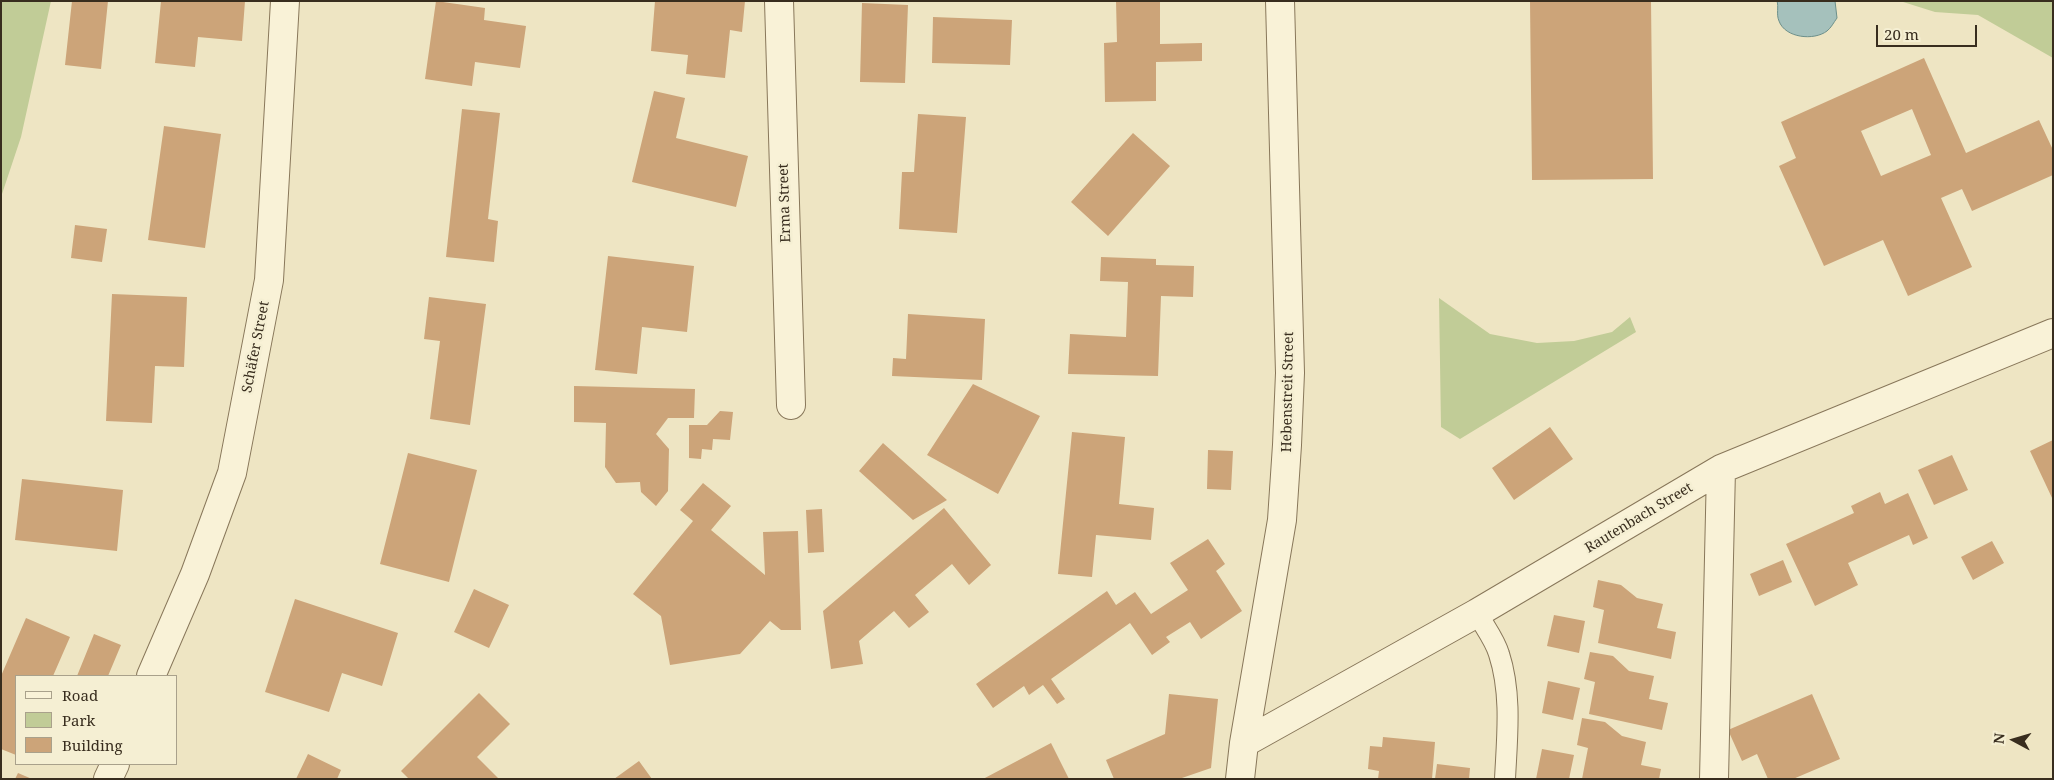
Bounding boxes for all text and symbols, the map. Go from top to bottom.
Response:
scale bar [1879,15,1980,47]
text: 20 m [1884,24,1919,44]
street label: Erma Street [775,163,795,243]
street label: Schäfer Street [239,300,273,394]
street label: Hebenstreit Street [1279,331,1297,453]
street label: Rautenbach Street [1582,479,1696,557]
legend [15,675,178,765]
text: Road [62,685,98,705]
text: Park [62,710,95,730]
north arrow [1989,715,2039,765]
text: N [1989,732,2009,745]
text: Building [62,735,123,755]

